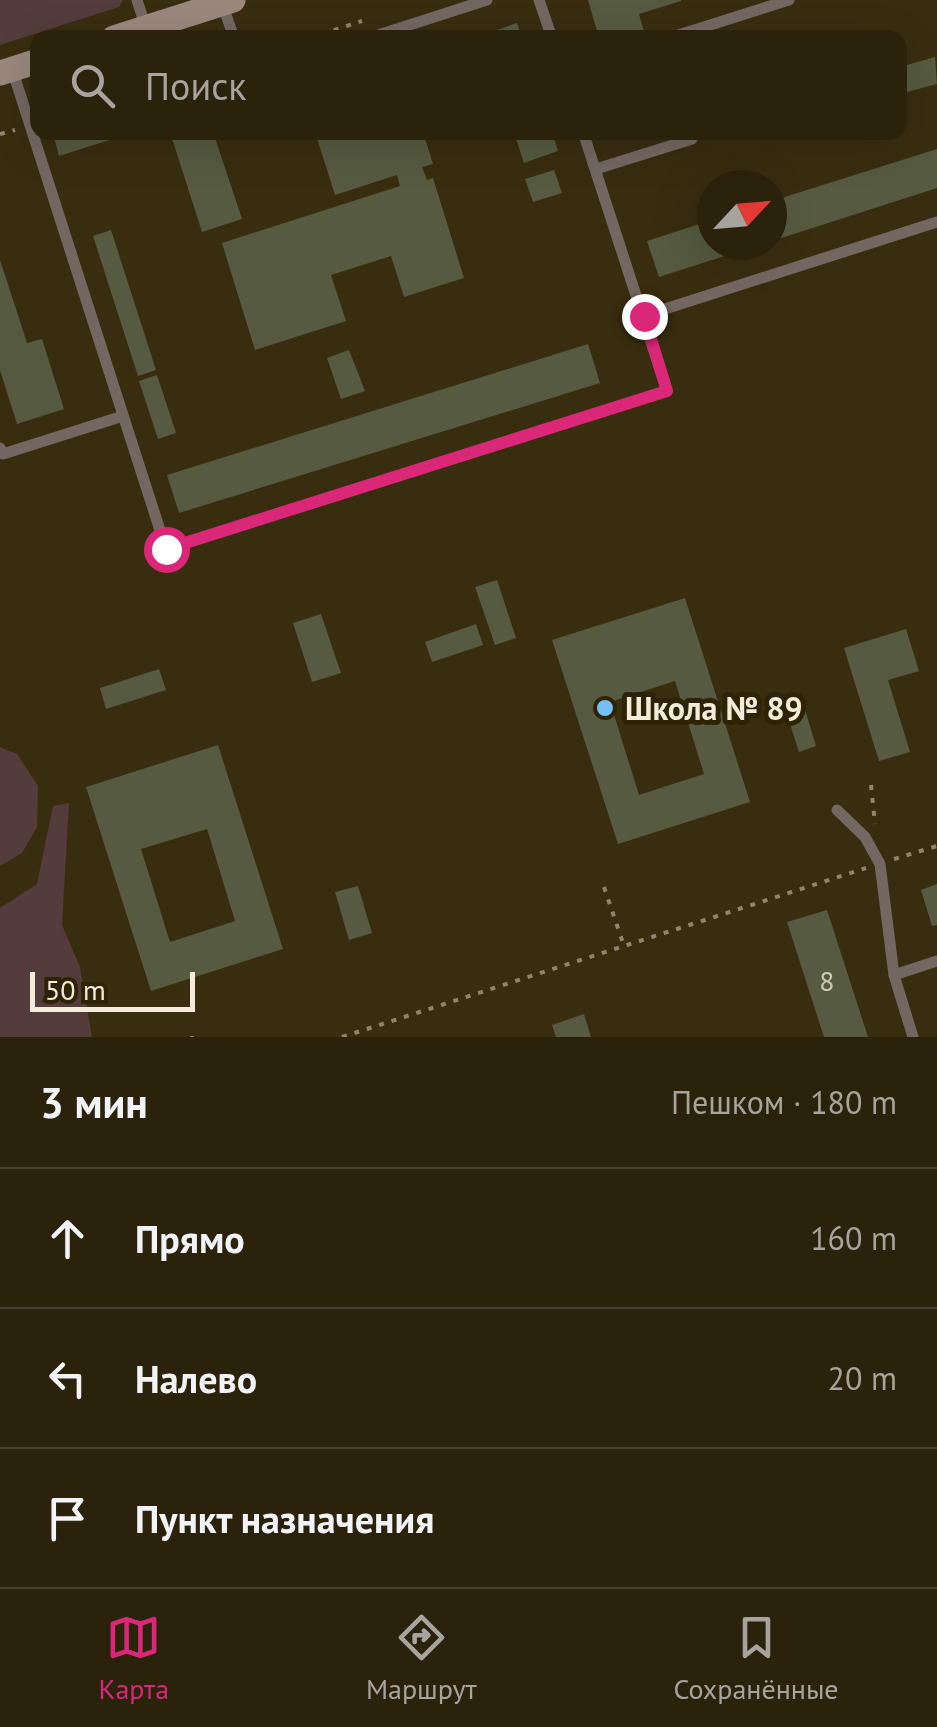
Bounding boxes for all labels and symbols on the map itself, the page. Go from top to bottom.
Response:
north arrow [697,170,787,260]
route end [622,294,668,340]
route start [144,527,190,573]
place label: Школа № 89 [625,687,803,729]
marker: Школа № 89 [594,697,616,719]
house number: 8 [819,962,835,999]
scale bar [30,967,195,1011]

